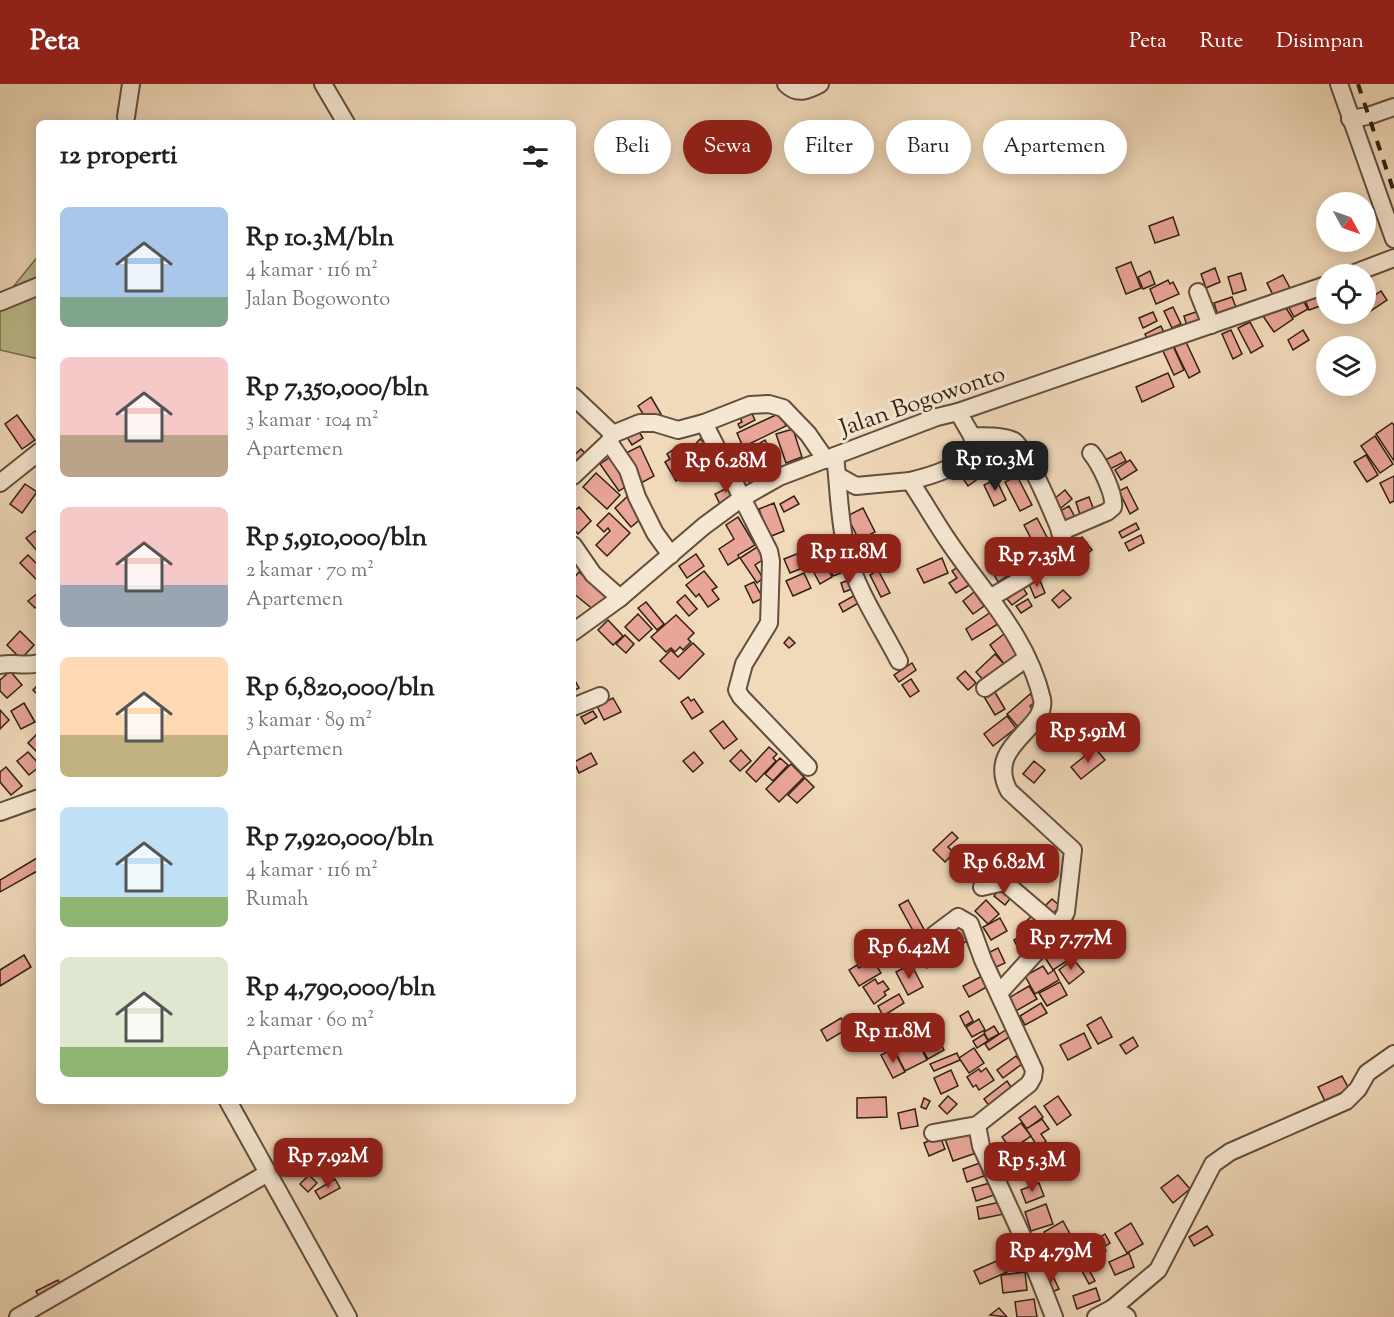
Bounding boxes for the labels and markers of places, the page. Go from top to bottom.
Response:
pin: Rp 10.3M [933,441,1057,492]
pin: Rp 6.28M [664,443,788,494]
pin: Rp 11.8M [787,534,911,585]
pin: Rp 7.35M [975,537,1099,588]
pin: Rp 5.91M [1026,713,1150,764]
pin: Rp 6.82M [942,844,1066,895]
pin: Rp 7.77M [1009,920,1133,971]
pin: Rp 6.42M [847,929,971,980]
pin: Rp 11.8M [831,1013,955,1064]
pin: Rp 7.92M [266,1138,390,1189]
pin: Rp 5.3M [977,1142,1087,1193]
pin: Rp 4.79M [989,1233,1113,1284]

